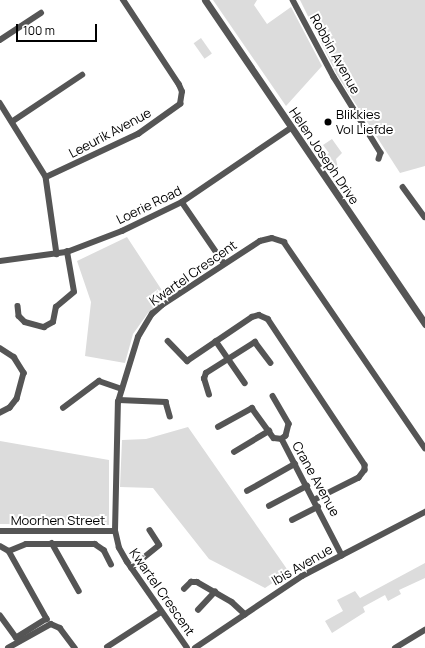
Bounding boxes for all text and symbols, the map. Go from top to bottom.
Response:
street label: Robbin Avenue [307,11,363,97]
scale bar [18,16,99,42]
text: 100 m [23,22,55,39]
street label: Leeurik Avenue [66,105,154,161]
street label: Helen Joseph Drive [286,105,362,207]
place label: Blikkies Vol Liefde [336,107,393,138]
marker: Blikkies Vol Liefde [323,117,333,127]
street label: Loerie Road [114,183,184,227]
street label: Kwartel Crescent [146,237,240,309]
street label: Crane Avenue [289,439,343,519]
street label: Moorhen Street [11,512,105,528]
street label: Ibis Avenue [269,541,335,589]
street label: Kwartel Crescent [126,545,198,639]

